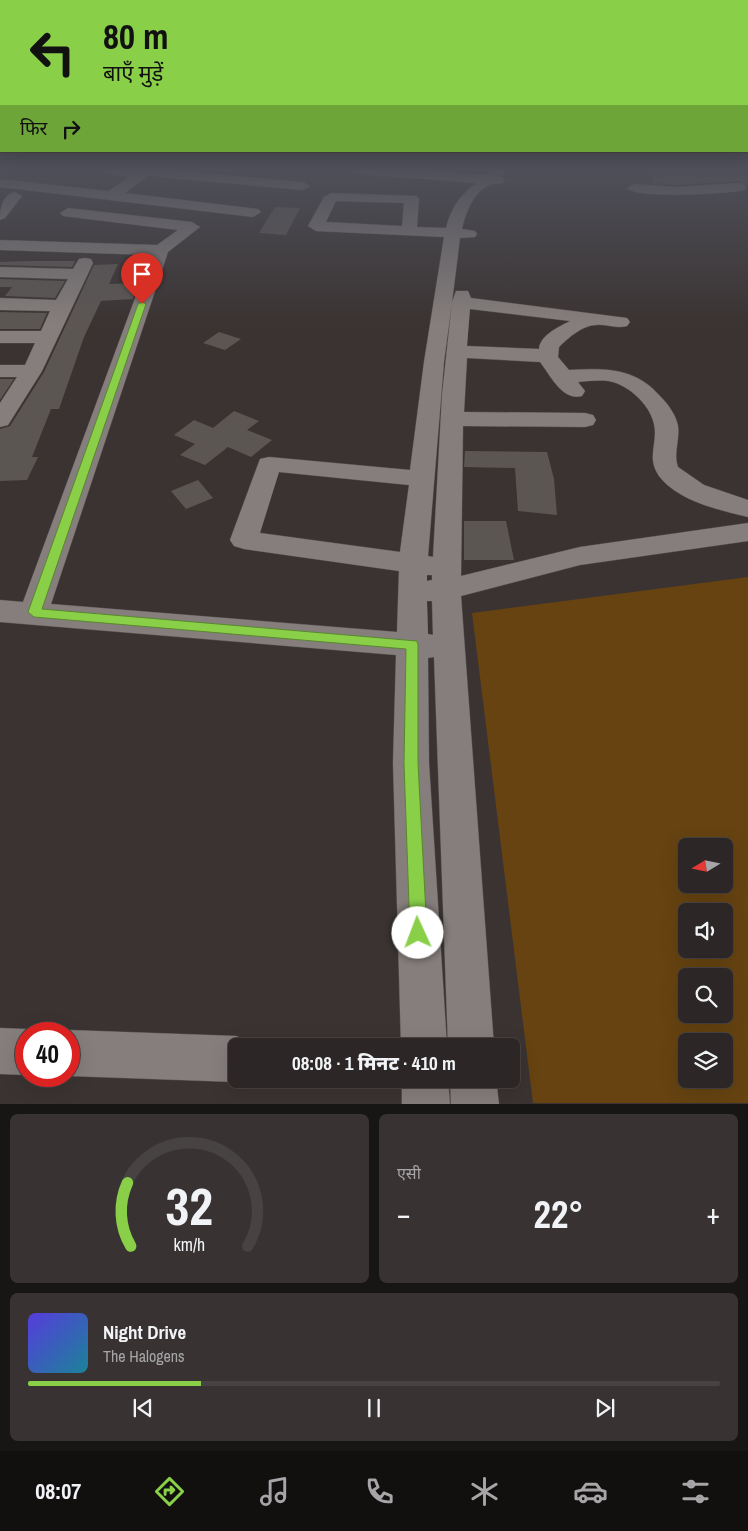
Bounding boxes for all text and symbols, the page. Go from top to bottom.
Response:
text: 80 m [103,13,168,60]
icon: left [20,20,85,85]
text: बाएँ मुड़ें [103,58,163,88]
text: फिर [20,115,47,141]
icon: right [57,115,85,143]
pin [121,253,163,304]
icon: arrive [128,260,156,288]
north arrow [678,838,732,892]
map controls [678,838,733,1088]
button: sound [678,903,733,958]
position arrow [391,906,443,958]
button: search [678,968,733,1023]
speed limit sign: 40 [15,1022,80,1087]
button: layers [678,1033,733,1088]
text: 08:08 · 1 मिनट · 410 m [292,1050,456,1076]
text: एसी [397,1162,421,1184]
text: 32 [166,1171,213,1241]
text: 22° [534,1189,583,1240]
text: − [397,1195,410,1233]
text: + [707,1195,720,1233]
text: km/h [174,1233,205,1257]
text: Night Drive [103,1319,186,1345]
text: The Halogens [103,1345,185,1367]
icon: previous [129,1394,157,1422]
icon: pause [360,1394,388,1422]
icon: next [591,1394,619,1422]
icon: directions [152,1474,187,1509]
icon: music [257,1474,292,1509]
icon: phone [362,1474,397,1509]
icon: climate [467,1474,502,1509]
icon: car [573,1474,608,1509]
icon: filters [678,1474,713,1509]
text: 08:07 [35,1476,81,1506]

